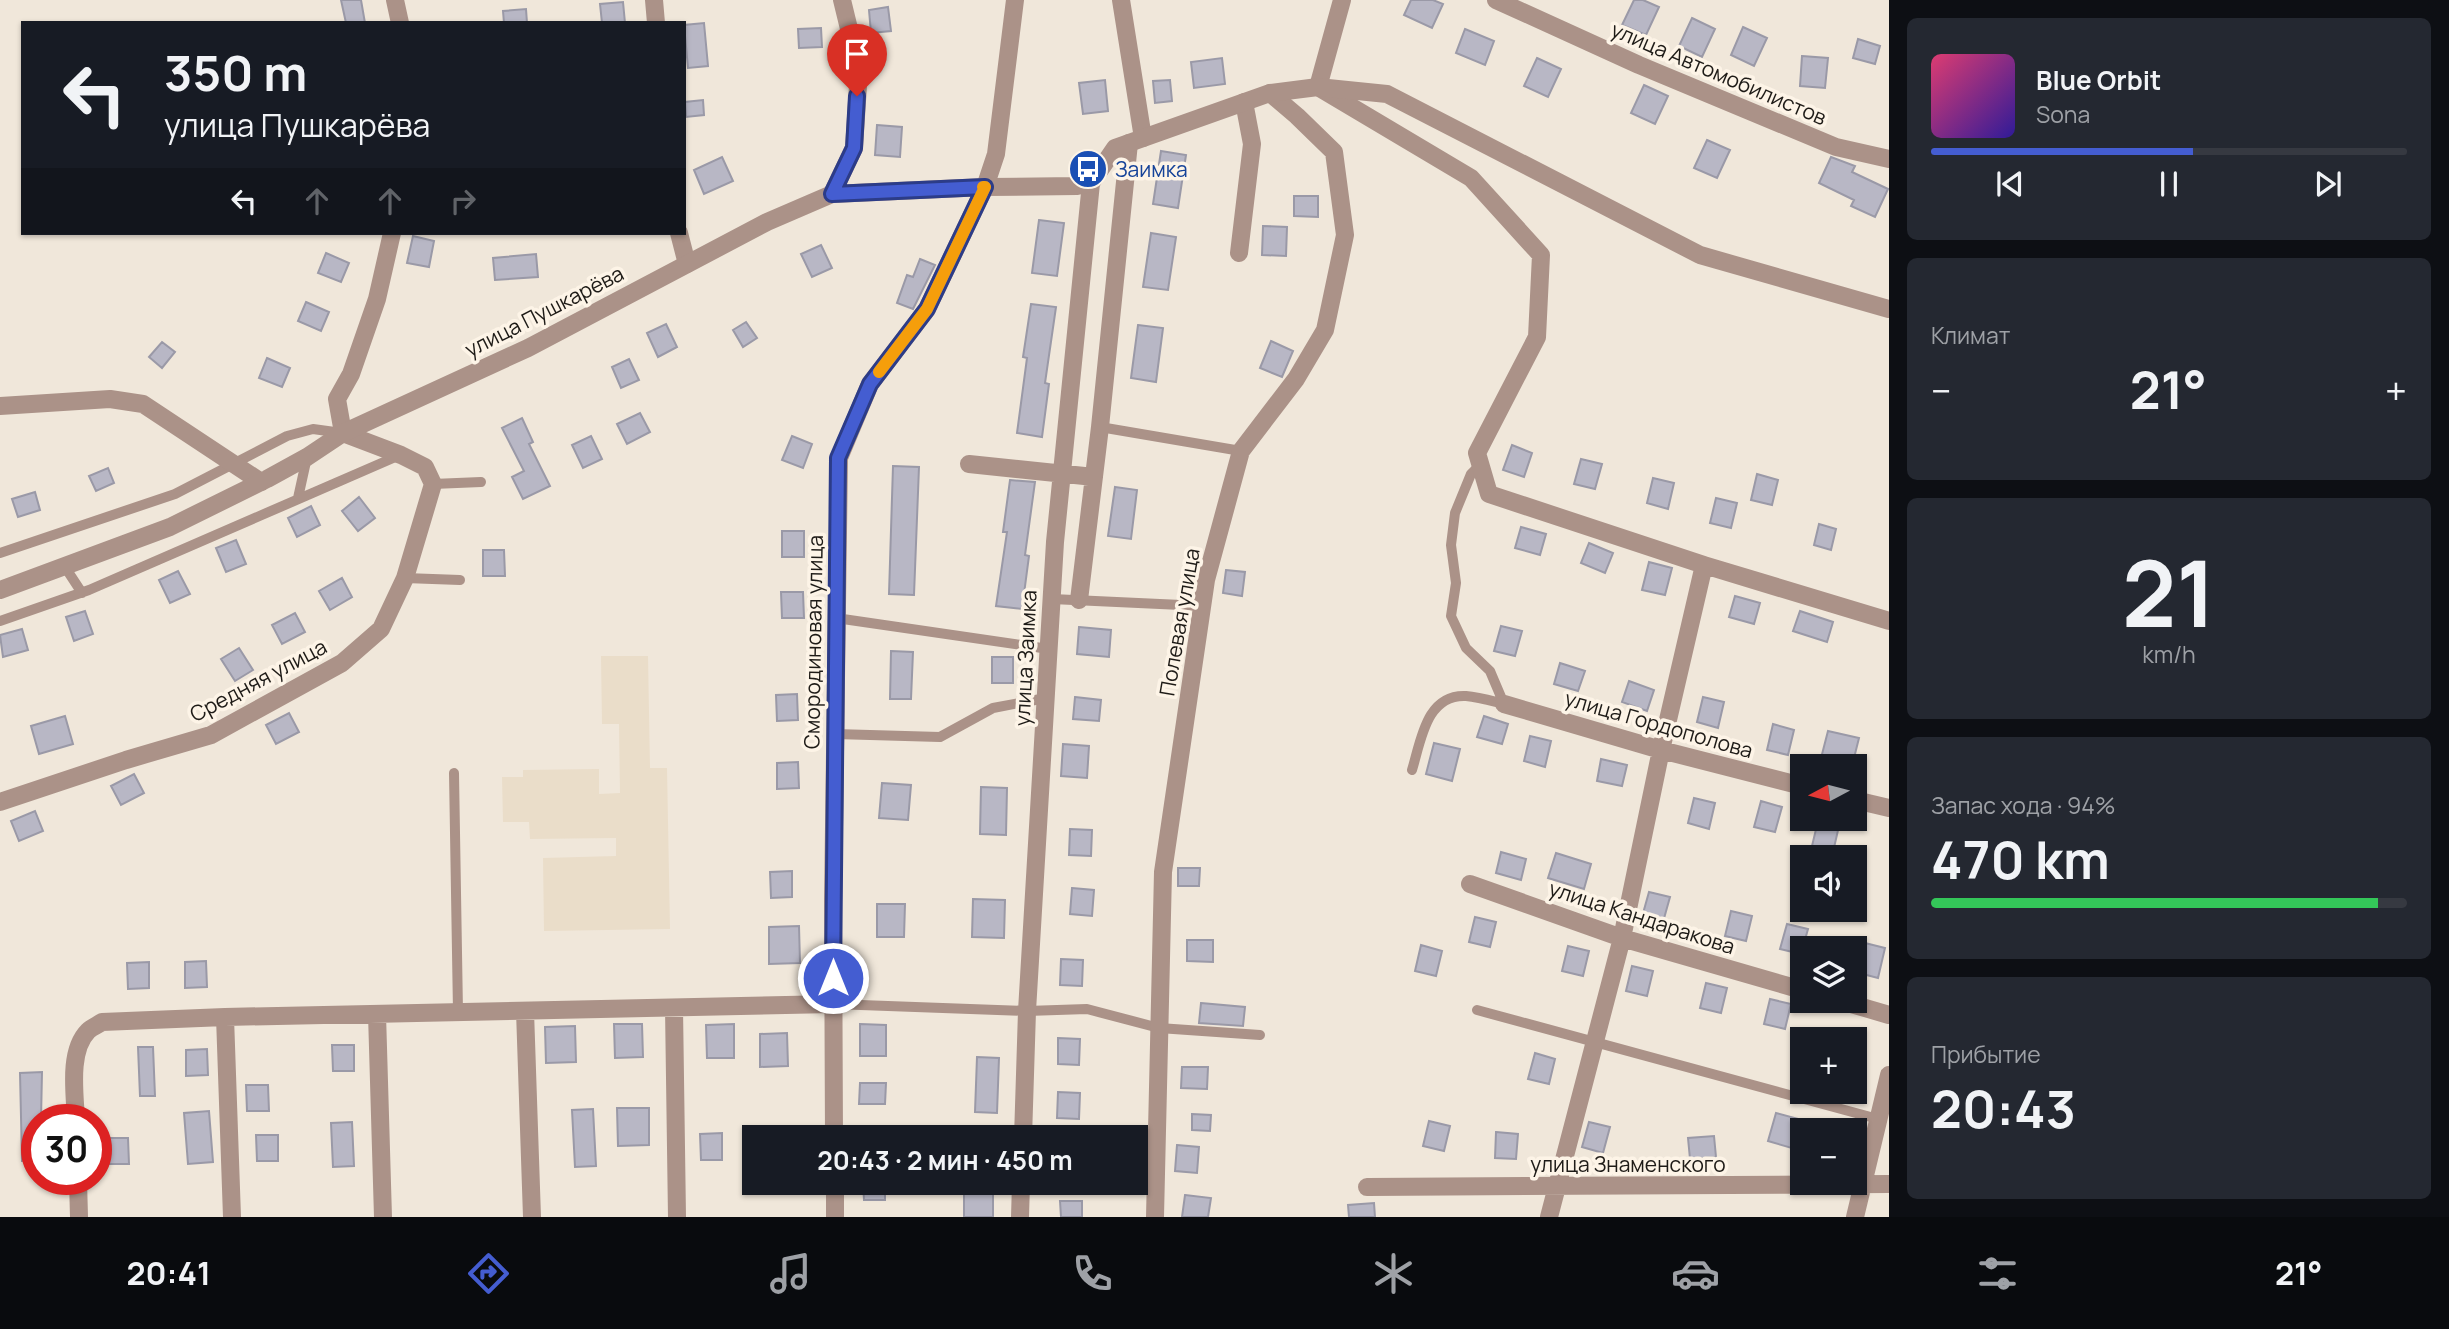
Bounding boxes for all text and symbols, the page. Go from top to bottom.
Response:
street label: улица Автомобилистов [1607,15,1831,131]
pin [827,24,887,96]
icon: arrive [838,35,876,73]
text: 350 m [164,39,307,106]
icon: left [49,49,140,140]
text: Blue Orbit [2036,62,2161,98]
text: Sona [2036,98,2090,130]
text: улица Пушкарёва [164,103,430,147]
bus stop icon: Заимка [1067,148,1109,190]
place label: Заимка [1115,155,1188,183]
icon: previous [1991,165,2029,203]
icon: pause [2150,165,2188,203]
icon: next [2309,165,2347,203]
icon: left [225,182,263,220]
icon: ahead [298,182,336,220]
icon: ahead [371,182,409,220]
icon: right [444,182,482,220]
street label: улица Пушкарёва [460,259,628,363]
text: Климат [1931,319,2010,351]
text: 21° [2130,354,2207,425]
text: − [1931,364,1952,416]
text: + [2385,364,2407,416]
text: 21 [2122,530,2216,654]
street label: Смородиновая улица [797,535,829,749]
street label: Полевая улица [1152,546,1206,698]
street label: улица Заимка [1007,589,1043,727]
street label: Средняя улица [185,632,331,728]
text: km/h [2142,638,2196,670]
street label: улица Гордополова [1562,684,1756,764]
north arrow [1790,754,1867,831]
map controls [1790,754,1867,1195]
text: Запас хода · 94% [1931,789,2115,821]
text: 470 km [1931,824,2110,895]
button: sound [1790,845,1867,922]
street label: улица Кандаракова [1545,874,1739,960]
button: layers [1790,936,1867,1013]
position arrow [796,941,870,1015]
button: + [1790,1027,1867,1104]
text: Прибытие [1931,1038,2041,1070]
text: 20:43 [1931,1073,2076,1144]
speed limit sign: 30 [21,1104,112,1195]
button: − [1790,1118,1867,1195]
text: 20:43 · 2 мин · 450 m [817,1142,1073,1178]
street label: улица Знаменского [1530,1150,1726,1178]
icon: directions [464,1249,513,1298]
icon: music [766,1249,815,1298]
icon: phone [1068,1249,1117,1298]
icon: climate [1369,1249,1418,1298]
icon: car [1671,1249,1720,1298]
icon: filters [1973,1249,2022,1298]
text: 20:41 [126,1251,211,1295]
text: 21° [2275,1251,2322,1295]

